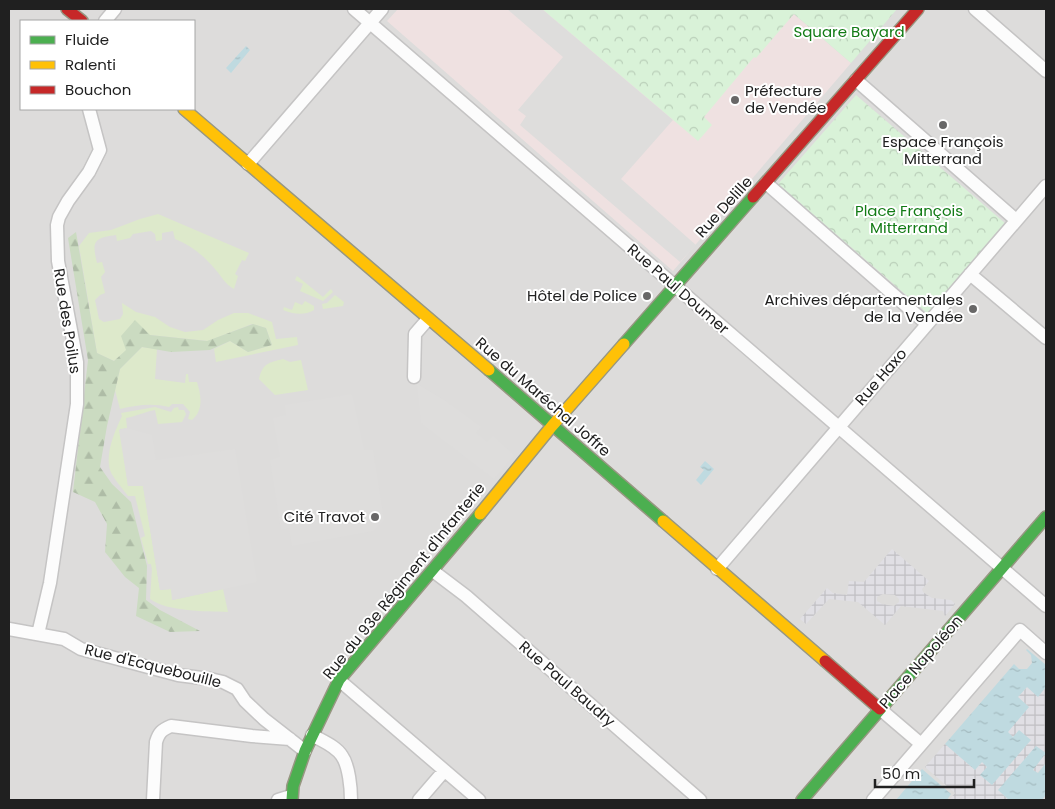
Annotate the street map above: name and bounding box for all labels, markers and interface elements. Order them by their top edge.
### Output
legend [20,20,195,110]
park label: Square Bayard [793,21,905,42]
text: Fluide [65,29,109,50]
text: Ralenti [65,54,116,75]
text: Bouchon [65,79,131,100]
place label: Préfecture de Vendée [745,80,826,118]
marker: Préfecture de Vendée [729,94,741,106]
marker: Espace François Mitterrand [937,119,949,131]
place label: Espace François Mitterrand [882,131,1004,169]
street label: Rue Delille [690,171,757,242]
park label: Place François Mitterrand [855,200,963,238]
street label: Rue Paul Doumer [623,239,734,339]
street label: Rue des Poilus [49,267,86,375]
place label: Hôtel de Police [527,285,637,306]
place label: Archives départementales de la Vendée [765,289,963,327]
marker: Hôtel de Police [641,290,653,302]
marker: Archives départementales de la Vendée [967,303,979,315]
street label: Rue du Maréchal Joffre [471,332,615,461]
street label: Rue Haxo [850,344,911,410]
street label: Rue du 93e Régiment d'Infanterie [318,478,490,683]
place label: Cité Travot [284,506,365,527]
marker: Cité Travot [369,511,381,523]
street label: Place Napoléon [874,610,967,713]
street label: Rue Paul Baudry [515,636,620,732]
street label: Rue d'Ecquebouille [83,638,224,693]
scale bar [875,756,974,788]
text: 50 m [882,763,920,784]

